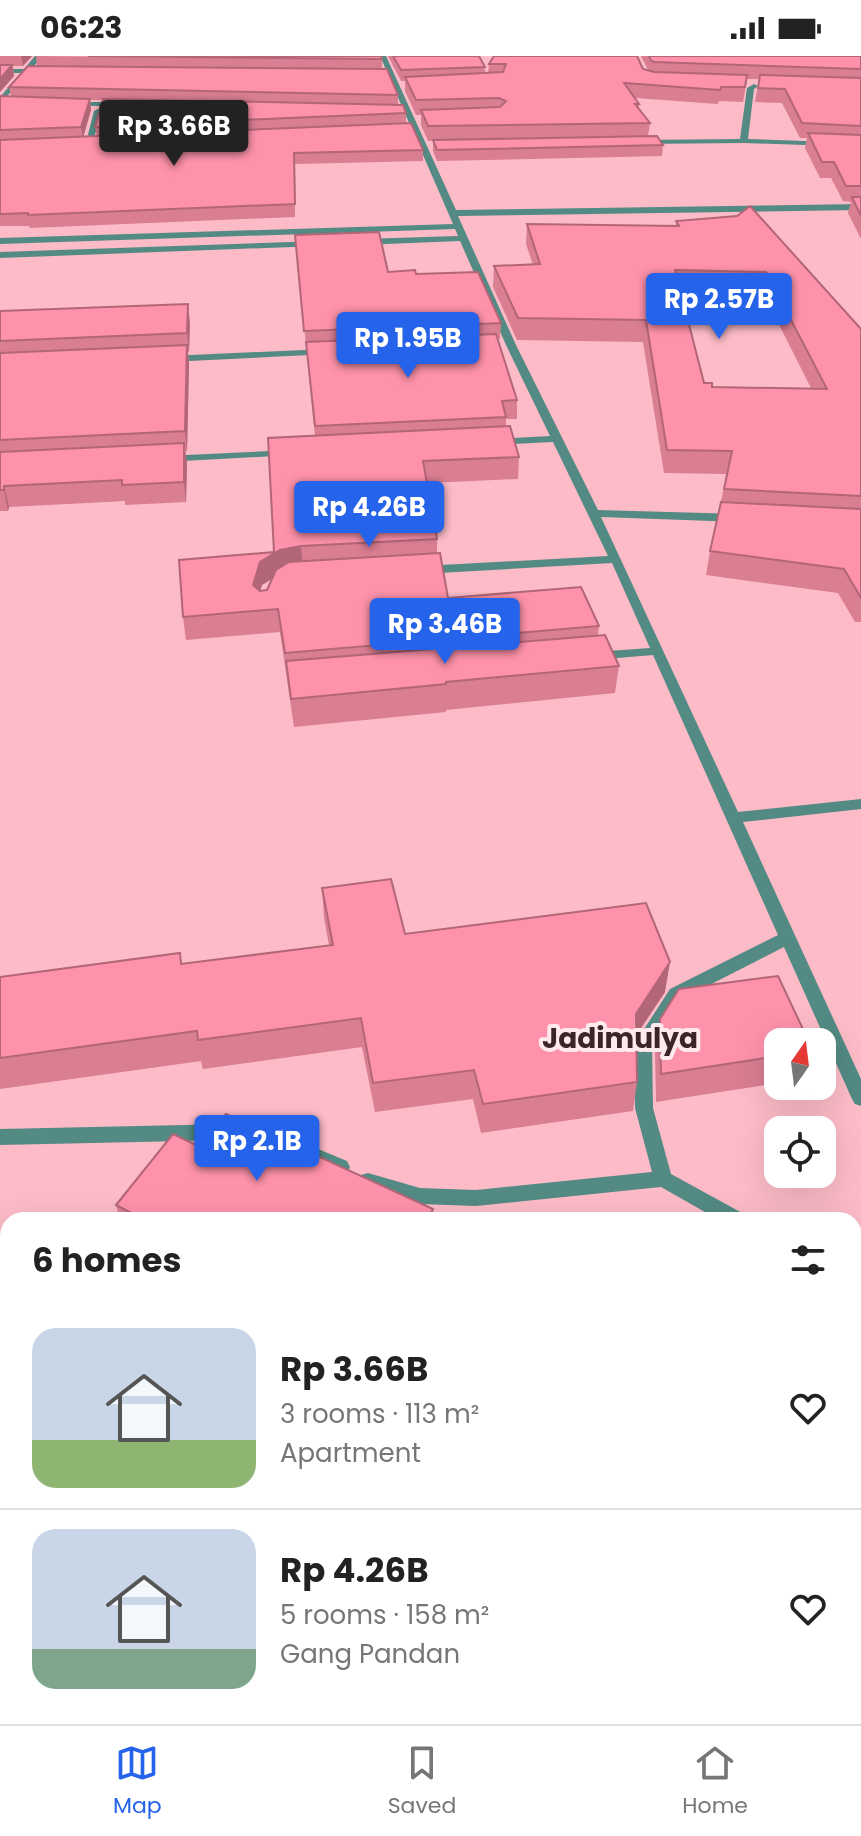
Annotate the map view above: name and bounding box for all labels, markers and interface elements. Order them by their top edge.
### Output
text: 06:23 [40,6,122,49]
pin: Rp 3.66B [91,100,257,168]
text: Rp 3.66B [117,108,231,144]
pin: Rp 2.57B [636,273,802,341]
text: Rp 2.57B [664,281,774,317]
pin: Rp 1.95B [325,312,491,380]
text: Rp 1.95B [354,320,462,356]
pin: Rp 4.26B [286,481,452,549]
text: Rp 4.26B [312,489,426,525]
pin: Rp 3.46B [362,598,528,666]
text: Rp 3.46B [388,606,502,642]
district label: Jadimulya [542,1019,698,1058]
north arrow [764,1028,836,1100]
map controls [764,1028,836,1188]
pin: Rp 2.1B [183,1115,331,1183]
button: locate [764,1116,836,1188]
text: Rp 2.1B [212,1123,302,1159]
text: 6 homes [32,1236,181,1284]
icon: filters [786,1238,830,1282]
text: Rp 3.66B [280,1345,428,1393]
icon: home [96,1360,192,1456]
icon: heart [786,1386,830,1430]
text: 3 rooms · 113 m² [280,1396,479,1432]
text: Apartment [280,1435,421,1471]
text: Rp 4.26B [280,1546,429,1594]
icon: home [96,1561,192,1657]
icon: heart [786,1587,830,1631]
text: 5 rooms · 158 m² [280,1597,489,1633]
text: Gang Pandan [280,1636,460,1672]
tab: Map [113,1741,162,1822]
tab: Saved [388,1741,456,1822]
tab: Home [682,1741,748,1822]

